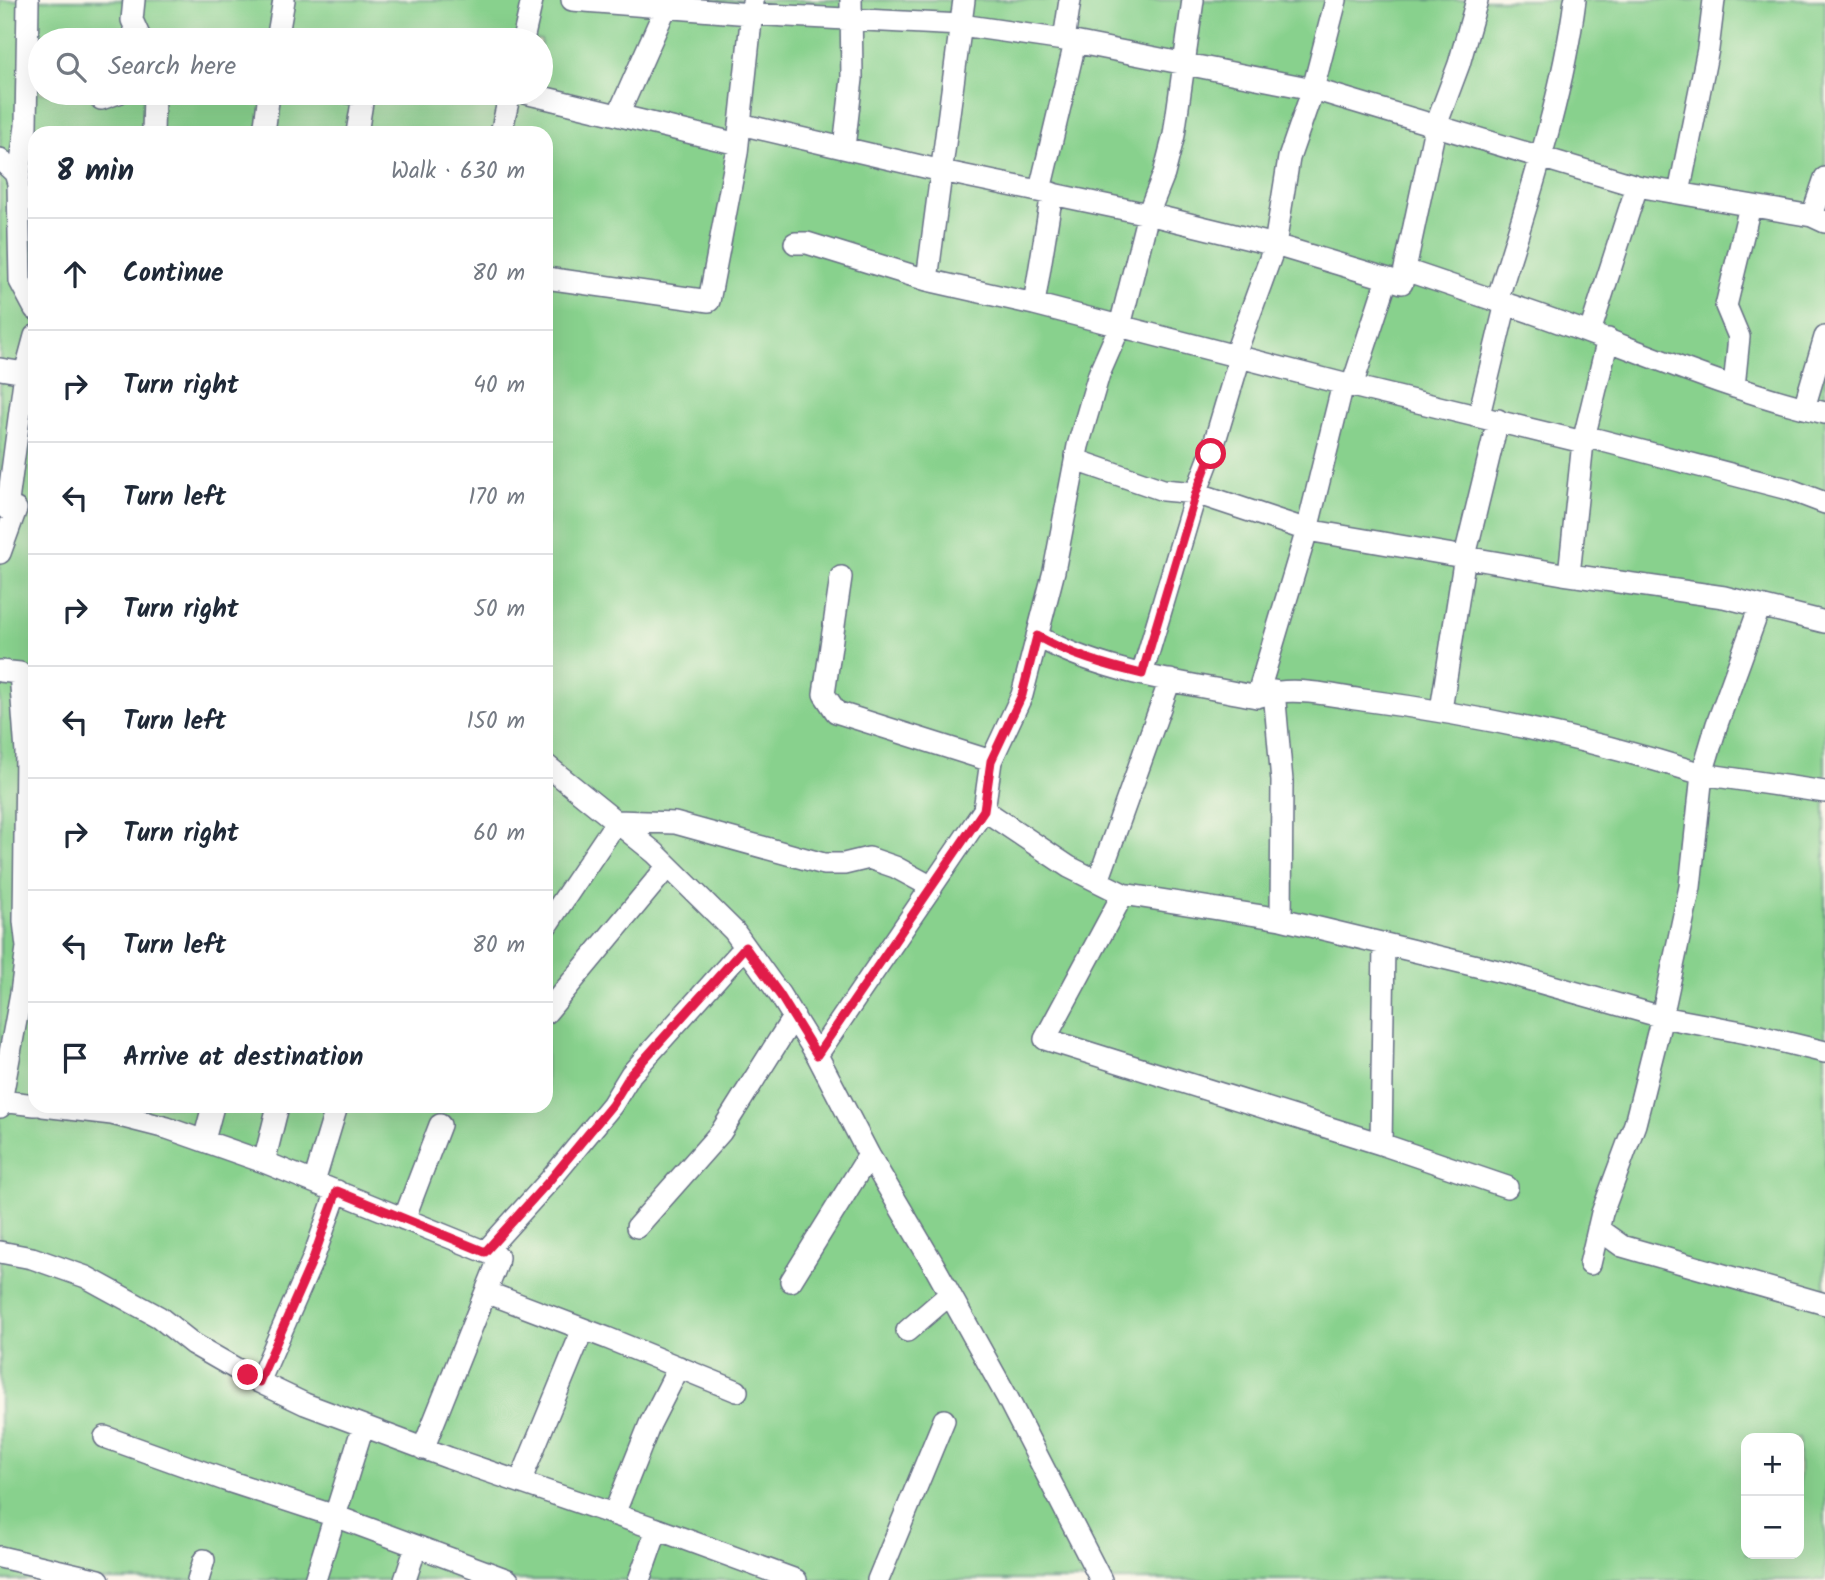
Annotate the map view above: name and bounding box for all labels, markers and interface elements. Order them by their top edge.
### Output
search box [28,28,553,105]
text: Search here [108,46,236,88]
icon: search [52,48,90,86]
text: 8 min [56,148,134,196]
text: Walk · 630 m [391,154,525,190]
text: Continue [123,253,224,295]
icon: ahead [56,255,94,293]
text: 80 m [472,256,525,292]
text: Turn right [123,365,239,407]
icon: right [56,367,94,405]
text: 40 m [473,368,525,404]
route start [1195,438,1226,469]
text: Turn left [123,477,226,519]
icon: left [56,479,94,517]
text: 170 m [468,480,525,516]
text: Turn right [123,589,239,631]
icon: right [56,591,94,629]
text: 50 m [474,592,525,628]
text: Turn left [123,701,226,743]
icon: left [56,703,94,741]
text: 150 m [466,704,525,740]
text: Turn right [123,813,239,855]
icon: right [56,815,94,853]
text: 60 m [473,816,525,852]
text: Turn left [123,925,226,967]
icon: left [56,927,94,965]
text: 80 m [472,928,525,964]
text: Arrive at destination [123,1037,363,1079]
icon: arrive [56,1039,94,1077]
route end [232,1359,263,1390]
map controls [1741,1433,1804,1559]
button: + [1741,1433,1804,1496]
button: − [1741,1496,1804,1559]

